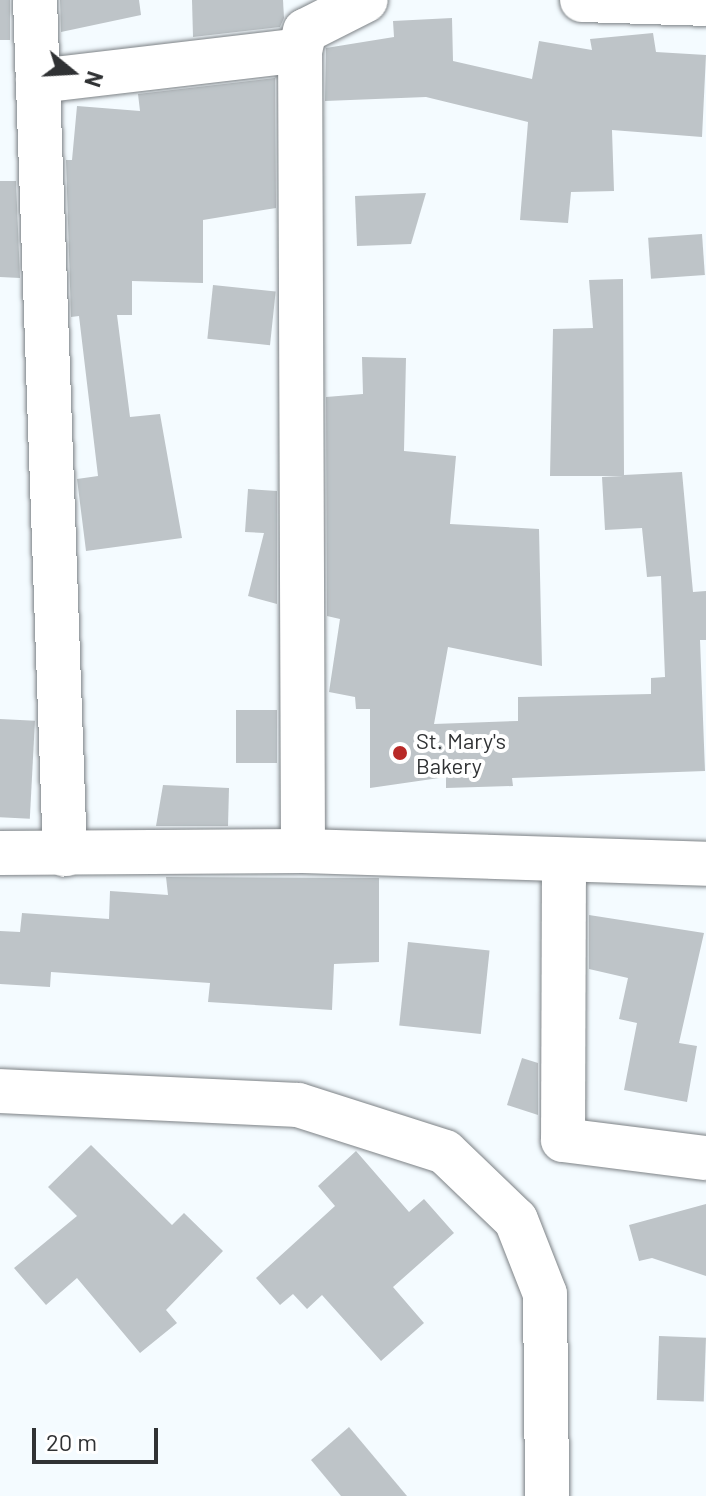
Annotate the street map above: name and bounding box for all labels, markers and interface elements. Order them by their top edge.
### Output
north arrow [32,32,112,112]
text: N [80,68,109,90]
place label: St. Mary's Bakery [416,727,506,778]
marker: St. Mary's Bakery [391,744,409,762]
scale bar [36,1412,162,1462]
text: 20 m [46,1427,97,1456]

